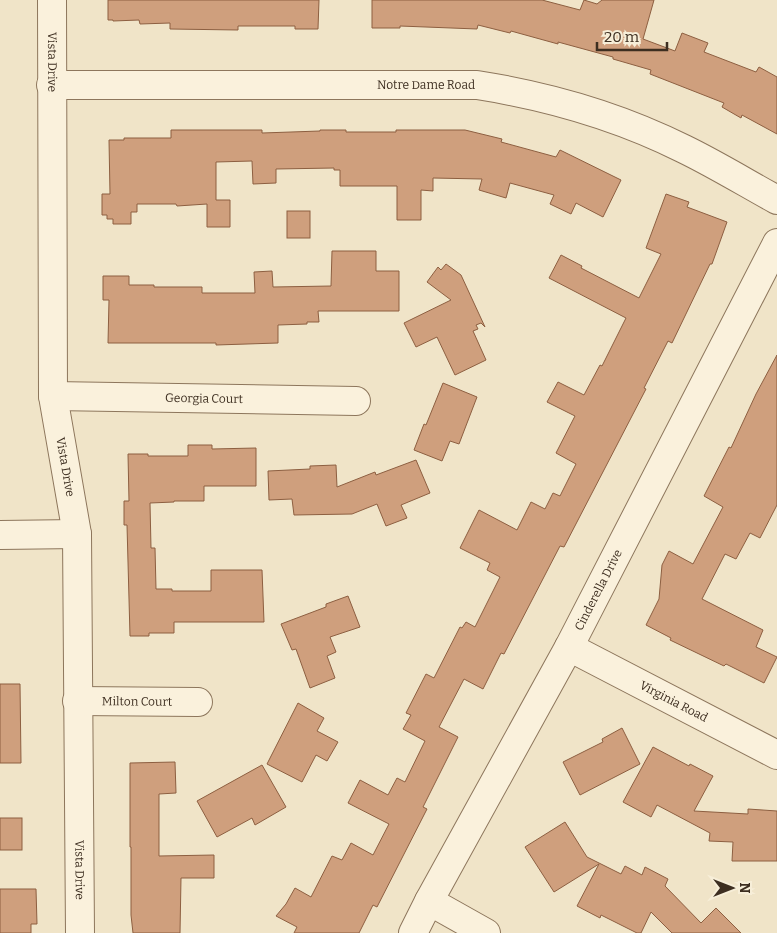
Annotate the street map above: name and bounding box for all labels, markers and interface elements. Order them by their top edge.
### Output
scale bar [597,20,667,52]
text: 20 m [604,28,640,46]
street label: Vista Drive [45,32,59,92]
street label: Notre Dame Road [377,78,475,92]
street label: Georgia Court [165,391,244,406]
street label: Vista Drive [53,436,77,498]
street label: Cinderella Drive [572,547,625,633]
street label: Virginia Road [637,678,710,725]
street label: Milton Court [102,694,173,709]
street label: Vista Drive [72,840,87,900]
north arrow [707,863,757,913]
text: N [736,883,753,894]

